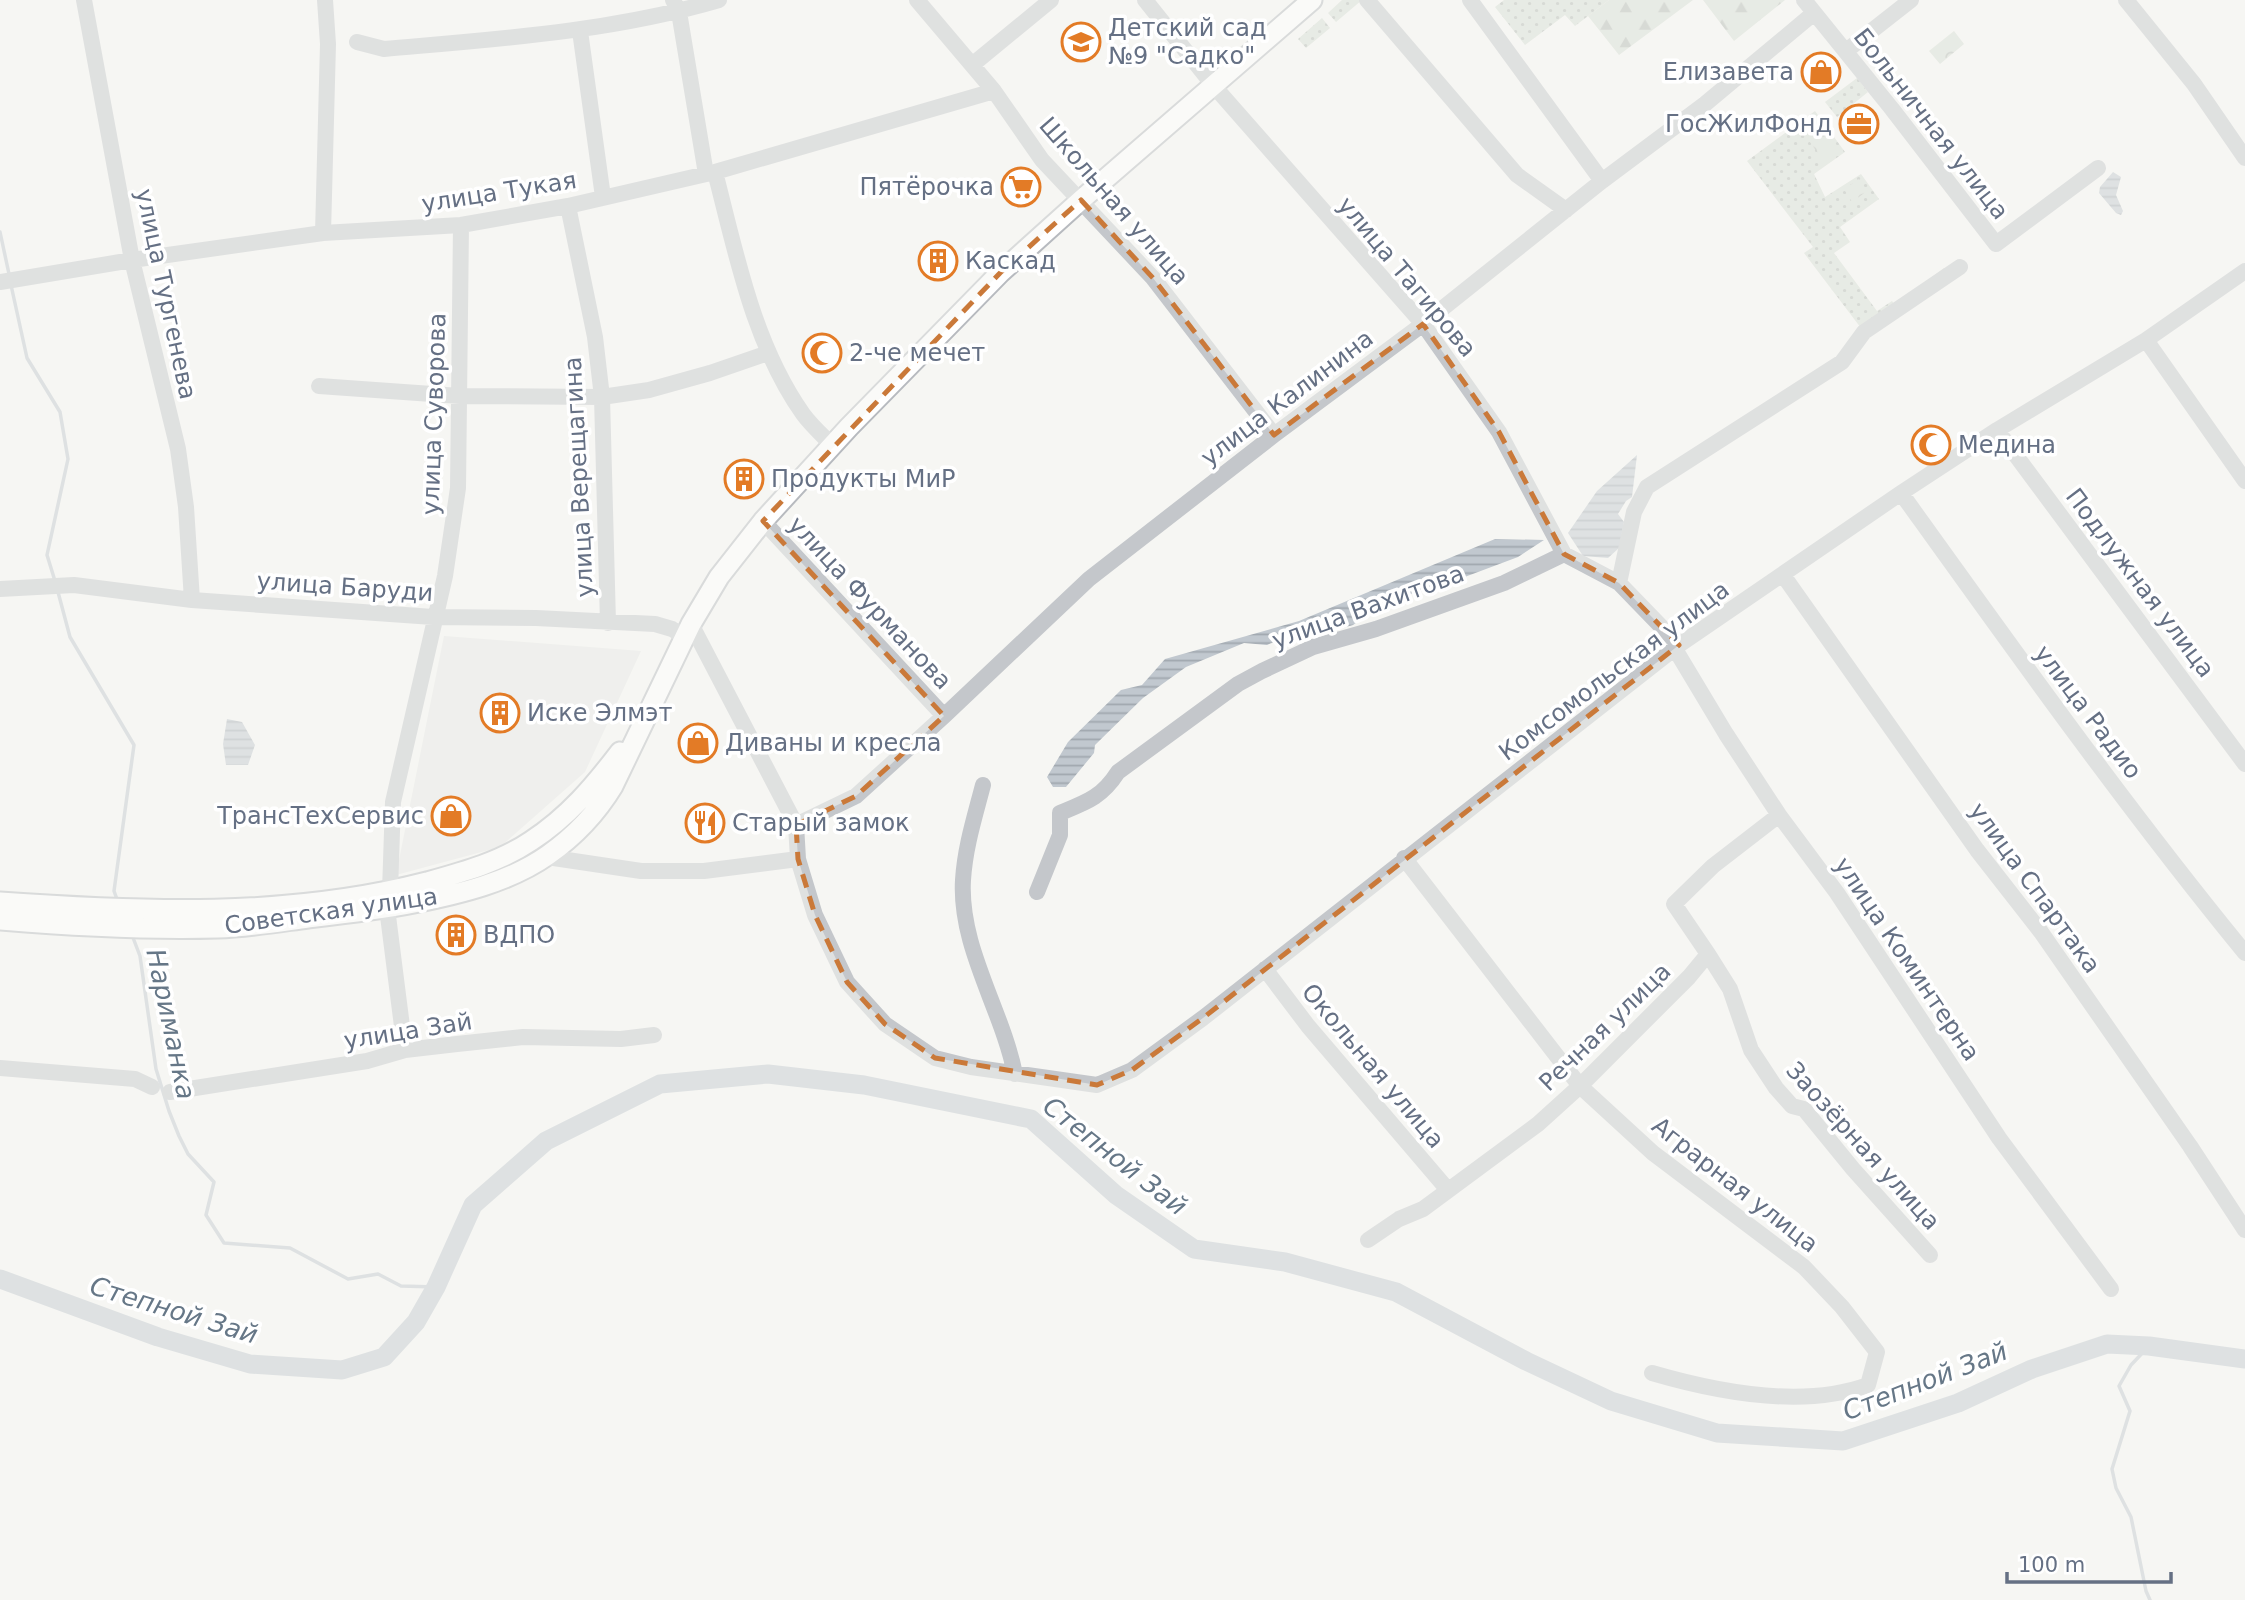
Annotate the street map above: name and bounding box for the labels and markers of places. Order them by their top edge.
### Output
place label: Детский сад №9 "Садко" [1108,14,1267,70]
school or university icon: Детский сад №9 "Садко" [1060,21,1102,63]
shop icon: Елизавета [1800,51,1842,93]
place label: Елизавета [1663,58,1794,86]
office icon: ГосЖилФонд [1838,103,1880,145]
place label: ГосЖилФонд [1665,110,1832,138]
supermarket icon: Пятёрочка [1000,166,1042,208]
place label: Пятёрочка [859,173,994,201]
building icon: Каскад [917,240,959,282]
place label: Каскад [965,247,1056,275]
mosque icon: 2-че мечет [801,332,843,374]
place label: 2-че мечет [849,339,985,367]
mosque icon: Медина [1910,424,1952,466]
place label: Медина [1958,431,2056,459]
building icon: Продукты МиР [723,458,765,500]
place label: Продукты МиР [771,465,956,493]
building icon: Иске Элмэт [479,692,521,734]
place label: Иске Элмэт [527,699,672,727]
shop icon: Диваны и кресла [677,722,719,764]
place label: Диваны и кресла [725,729,941,757]
shop icon: ТрансТехСервис [430,795,472,837]
place label: ТрансТехСервис [216,802,424,830]
restaurant icon: Старый замок [684,802,726,844]
place label: Старый замок [732,809,910,837]
building icon: ВДПО [435,914,477,956]
place label: ВДПО [483,921,555,949]

